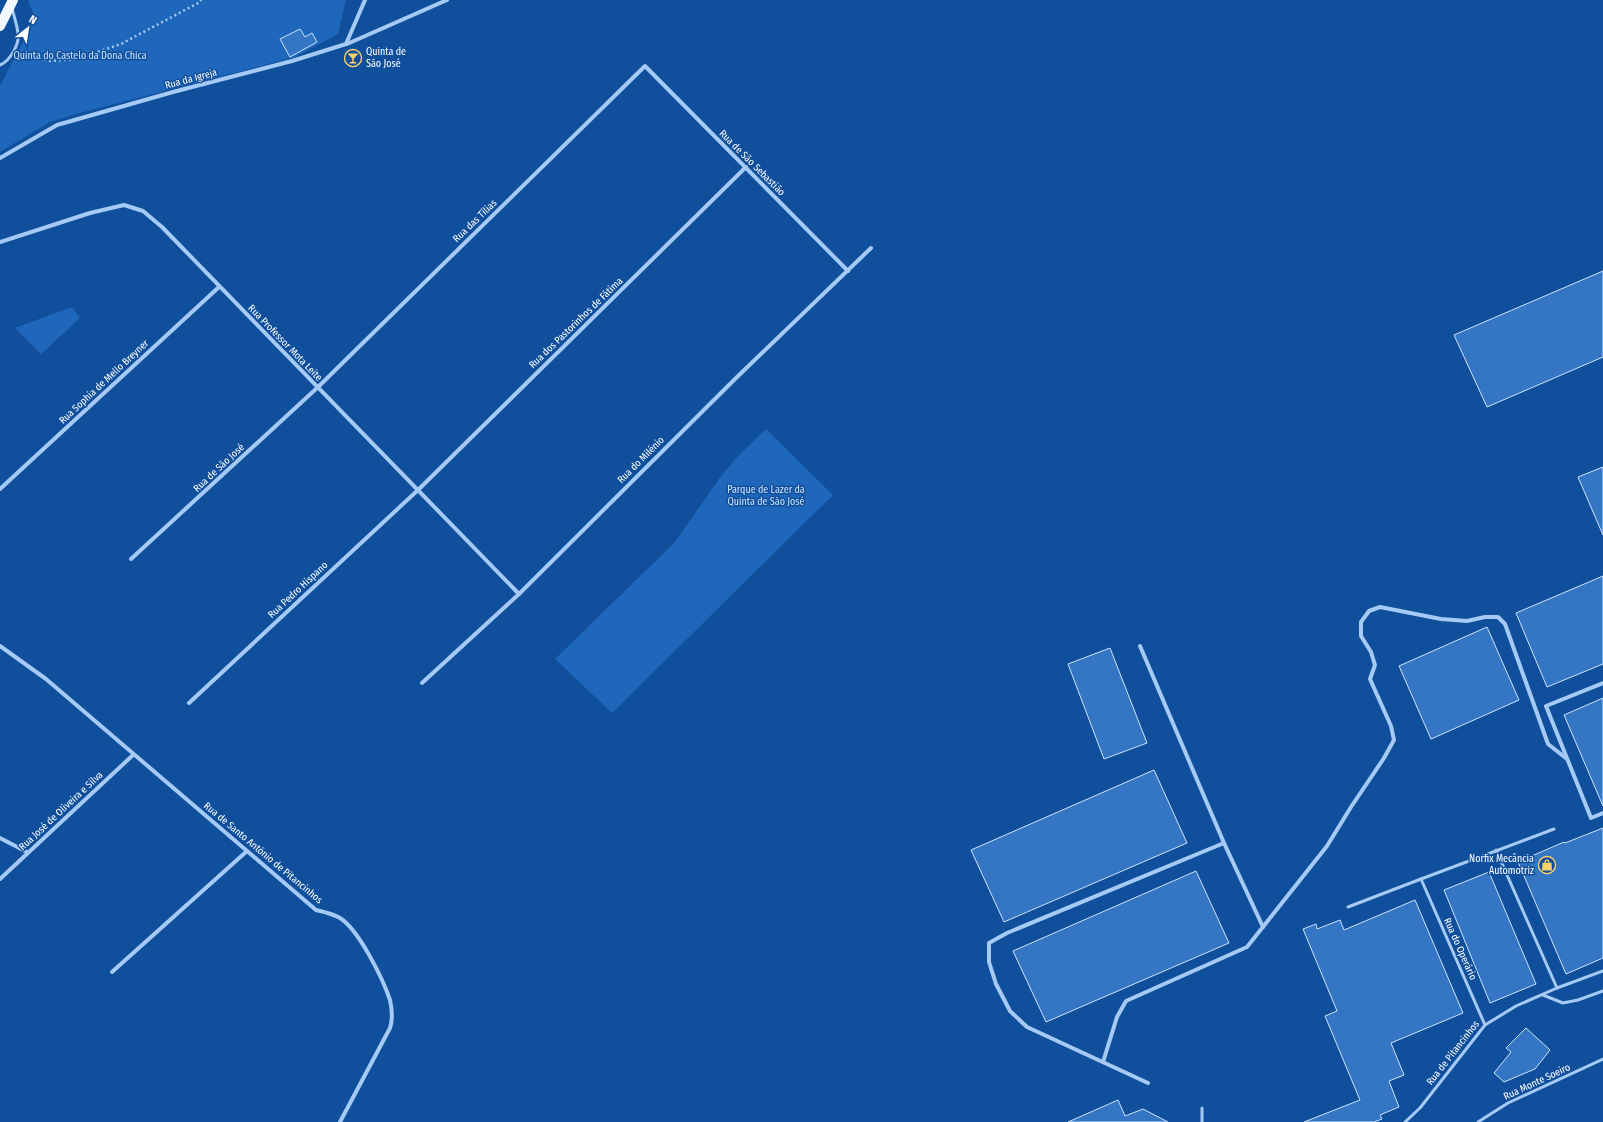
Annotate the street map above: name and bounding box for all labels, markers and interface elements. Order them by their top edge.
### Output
north arrow [8,8,48,48]
text: N [27,12,39,27]
place label: Quinta de São José [366,46,406,70]
bar icon: Quinta de São José [343,48,363,68]
park label: Quinta do Castelo da Dona Chica [13,50,147,62]
street label: Rua da Igreja [164,66,218,92]
street label: Rua de São Sebastião [717,128,787,198]
street label: Rua das Tílias [450,196,499,245]
street label: Rua dos Pastorinhos de Fátima [527,275,625,371]
street label: Rua Professor Mota Leite [245,302,325,384]
street label: Rua Sophia de Mello Breyner [57,337,152,427]
street label: Rua do Milénio [615,434,667,486]
street label: Rua de São José [191,441,247,495]
park label: Parque de Lazer da Quinta de São José [727,484,805,508]
street label: Rua Pedro Hispano [266,559,330,621]
street label: Rua José de Oliveira e Silva [17,769,106,853]
street label: Rua de Santo António de Pitancinhos [201,800,325,906]
place label: Norfix Mecância Automotriz [1469,853,1534,877]
shop icon: Norfix Mecância Automotriz [1537,855,1557,875]
street label: Rua do Operário [1441,916,1479,982]
street label: Rua de Pitancinhos [1424,1018,1482,1088]
street label: Rua Monte Soeiro [1502,1061,1572,1103]

